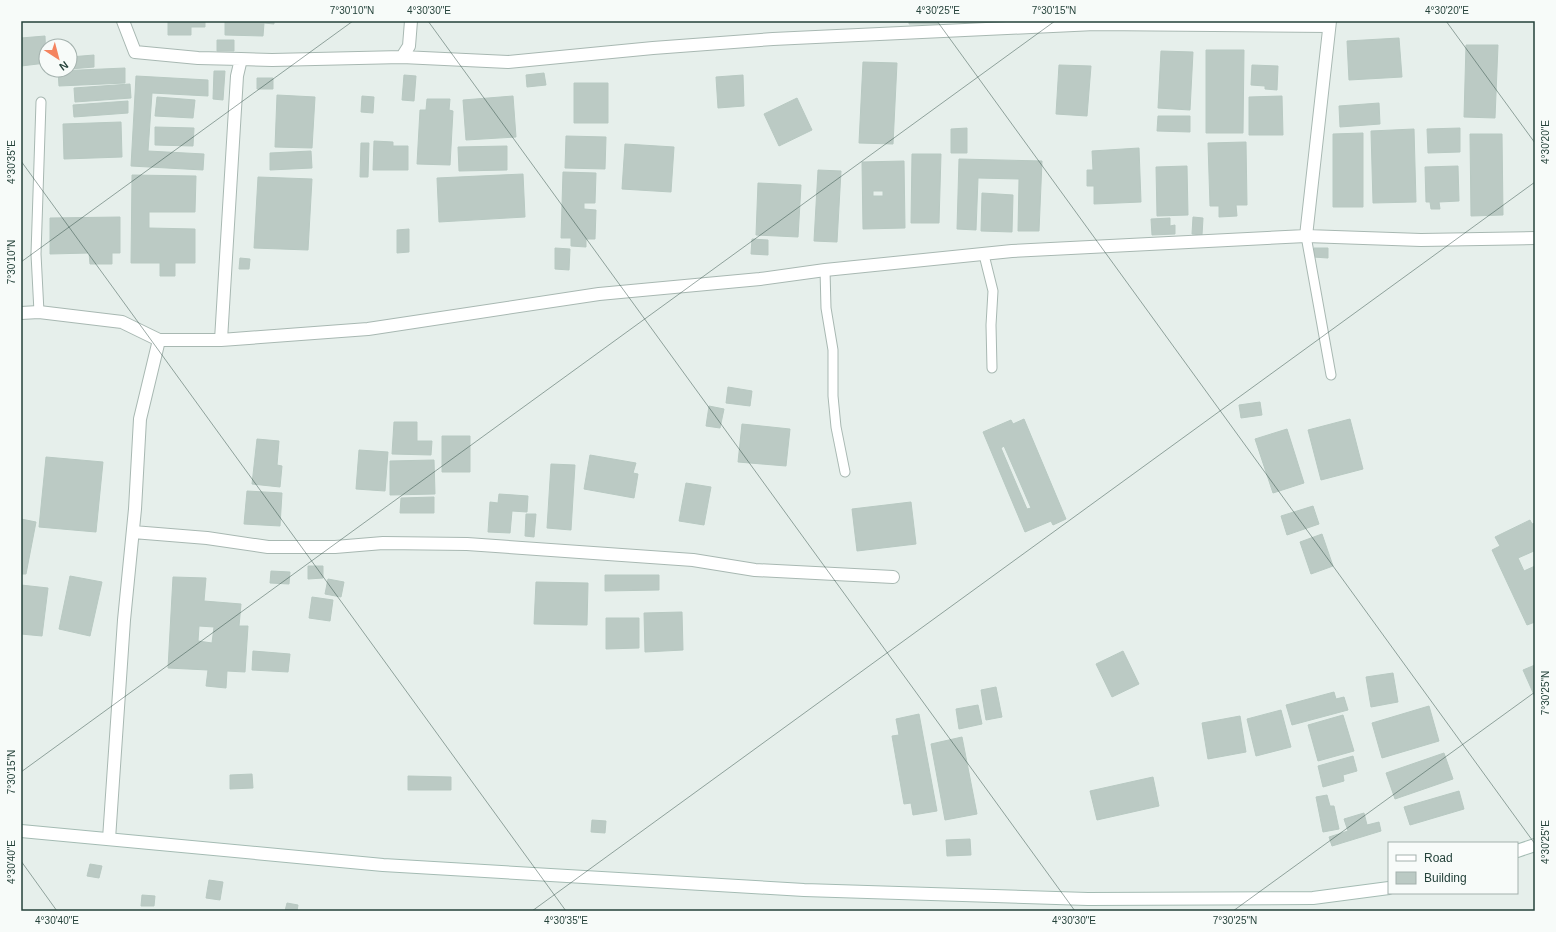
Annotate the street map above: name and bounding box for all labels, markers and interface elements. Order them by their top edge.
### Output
text: 7°30'10"N [330,5,374,16]
text: 4°30'30"E [407,5,451,16]
text: 4°30'25"E [916,5,960,16]
text: 7°30'15"N [1032,5,1076,16]
text: 4°30'20"E [1425,5,1469,16]
north arrow [38,38,78,78]
text: N [57,59,71,73]
text: 4°30'20"E [1540,120,1551,164]
text: 4°30'35"E [6,140,17,184]
text: 7°30'10"N [6,240,17,284]
text: 7°30'25"N [1540,671,1551,715]
text: 7°30'15"N [6,750,17,794]
text: 4°30'25"E [1540,820,1551,864]
text: 4°30'40"E [6,840,17,884]
legend [1388,842,1518,894]
text: Road [1424,851,1453,865]
text: Building [1424,871,1467,885]
text: 4°30'40"E [35,915,79,926]
text: 4°30'35"E [544,915,588,926]
text: 4°30'30"E [1052,915,1096,926]
text: 7°30'25"N [1213,915,1257,926]

